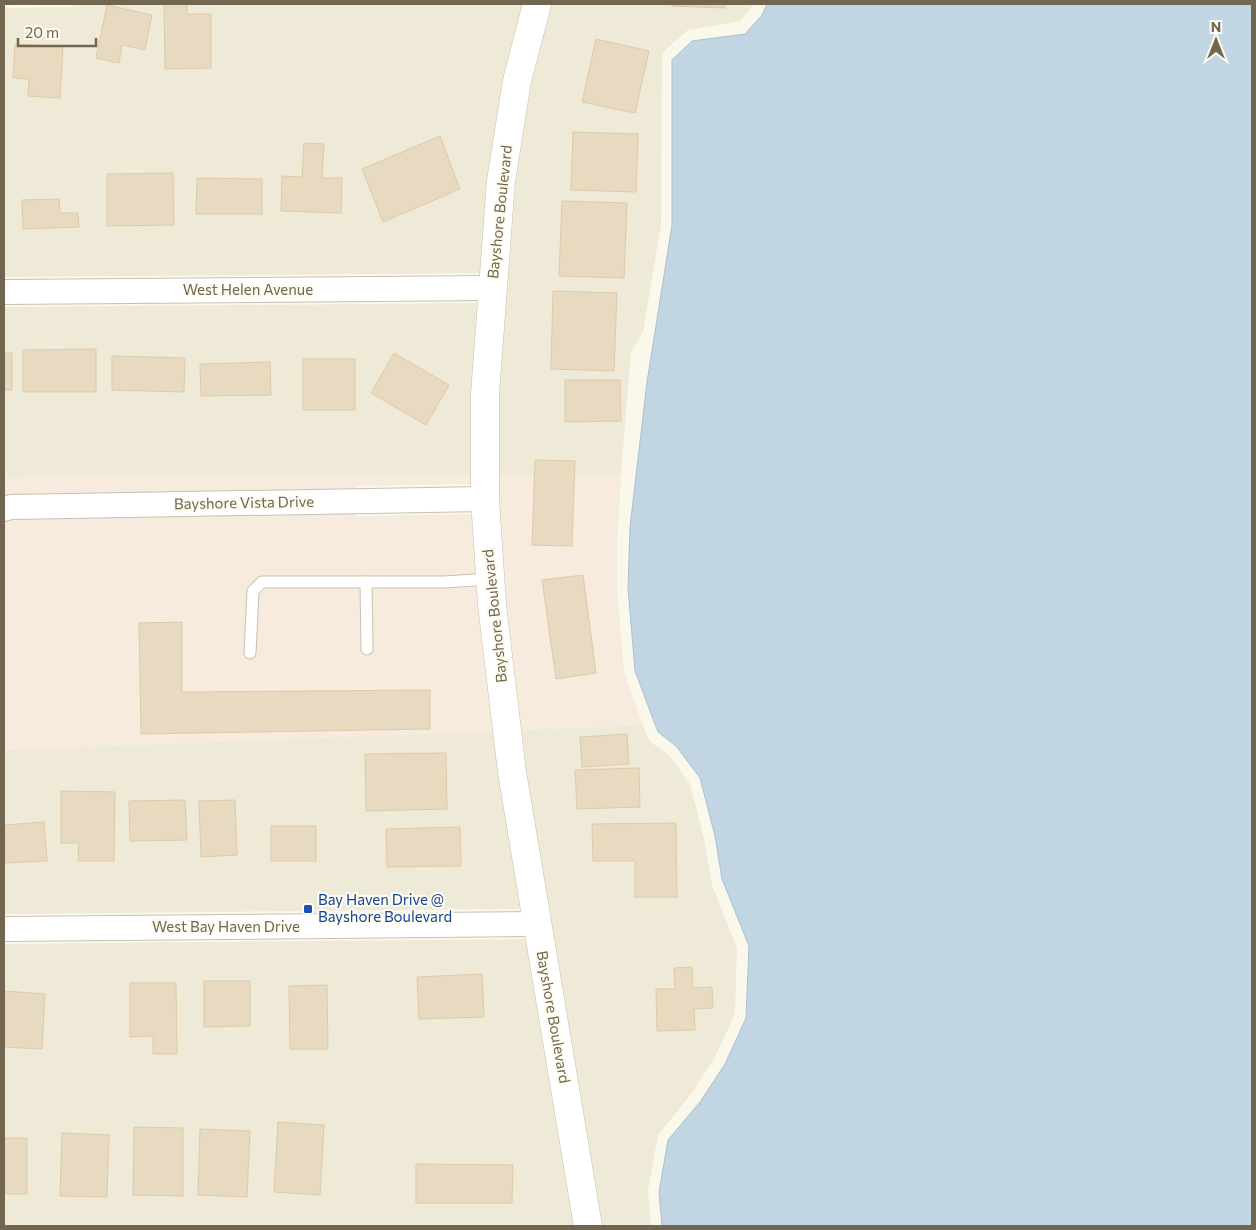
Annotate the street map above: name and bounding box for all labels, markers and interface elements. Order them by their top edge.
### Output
scale bar [18,15,95,47]
north arrow [1191,15,1241,65]
text: N [1211,18,1221,35]
text: 20 m [25,23,59,41]
street label: Bayshore Boulevard [483,144,515,280]
street label: West Helen Avenue [183,280,313,298]
street label: Bayshore Vista Drive [174,492,314,512]
street label: Bayshore Boulevard [478,548,510,684]
place label: Bay Haven Drive @ Bayshore Boulevard [318,890,452,925]
marker: Bay Haven Drive @ Bayshore Boulevard [302,903,314,915]
street label: West Bay Haven Drive [152,917,300,935]
street label: Bayshore Boulevard [533,949,575,1085]

